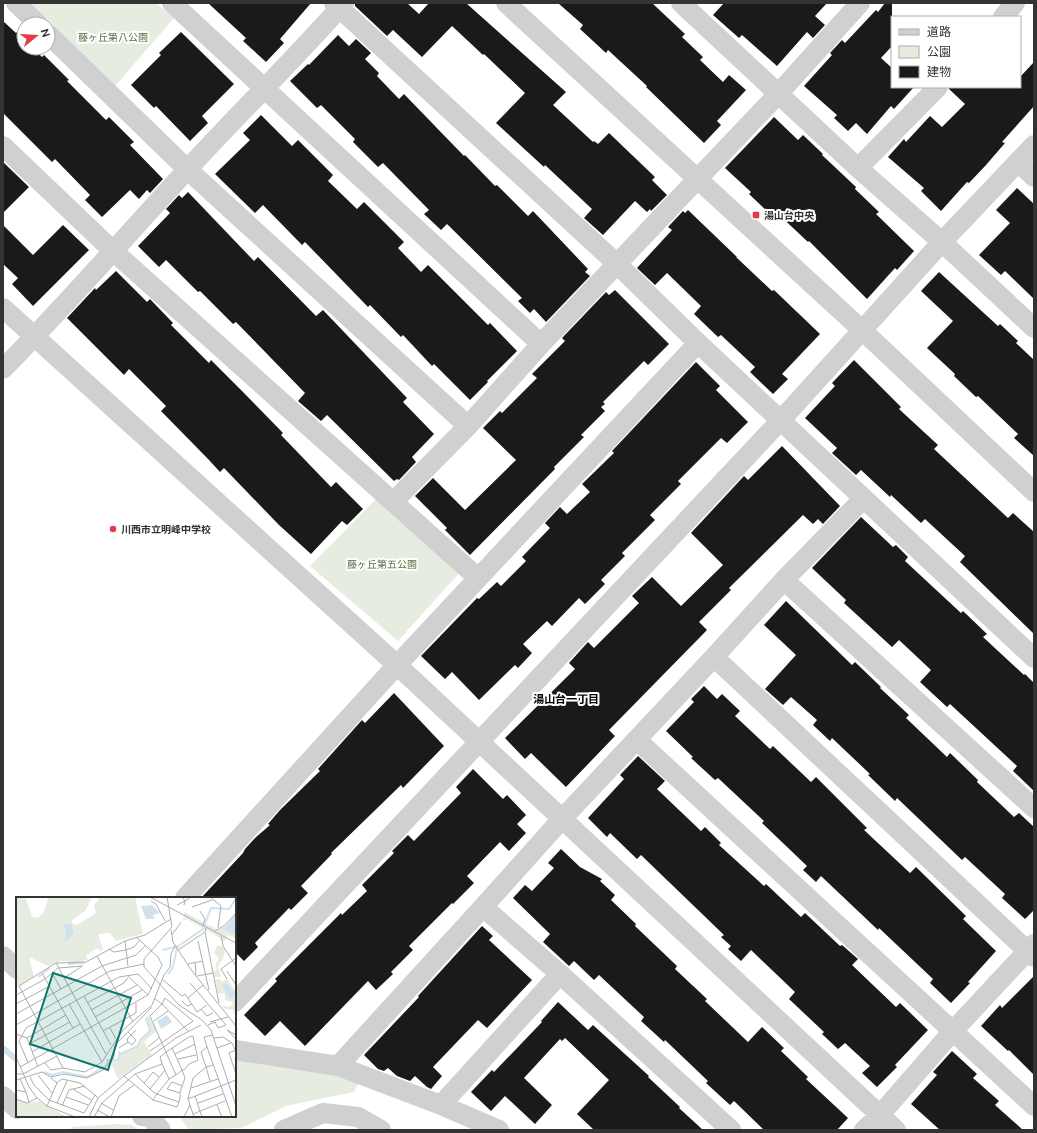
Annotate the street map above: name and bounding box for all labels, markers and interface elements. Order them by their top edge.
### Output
north arrow [16,16,56,56]
legend [891,16,1021,88]
text: 道路 [927,25,951,38]
text: N [39,27,52,39]
park label: 藤ヶ丘第八公園 [78,32,148,43]
text: 公園 [927,45,951,58]
text: 建物 [927,65,951,78]
marker: 湯山台中央 [751,210,761,220]
place label: 湯山台中央 [764,210,815,221]
marker: 川西市立明峰中学校 [108,524,118,534]
place label: 川西市立明峰中学校 [121,524,211,535]
park label: 藤ヶ丘第五公園 [347,559,417,570]
district label: 湯山台一丁目 [533,693,599,705]
inset map [16,897,236,1117]

